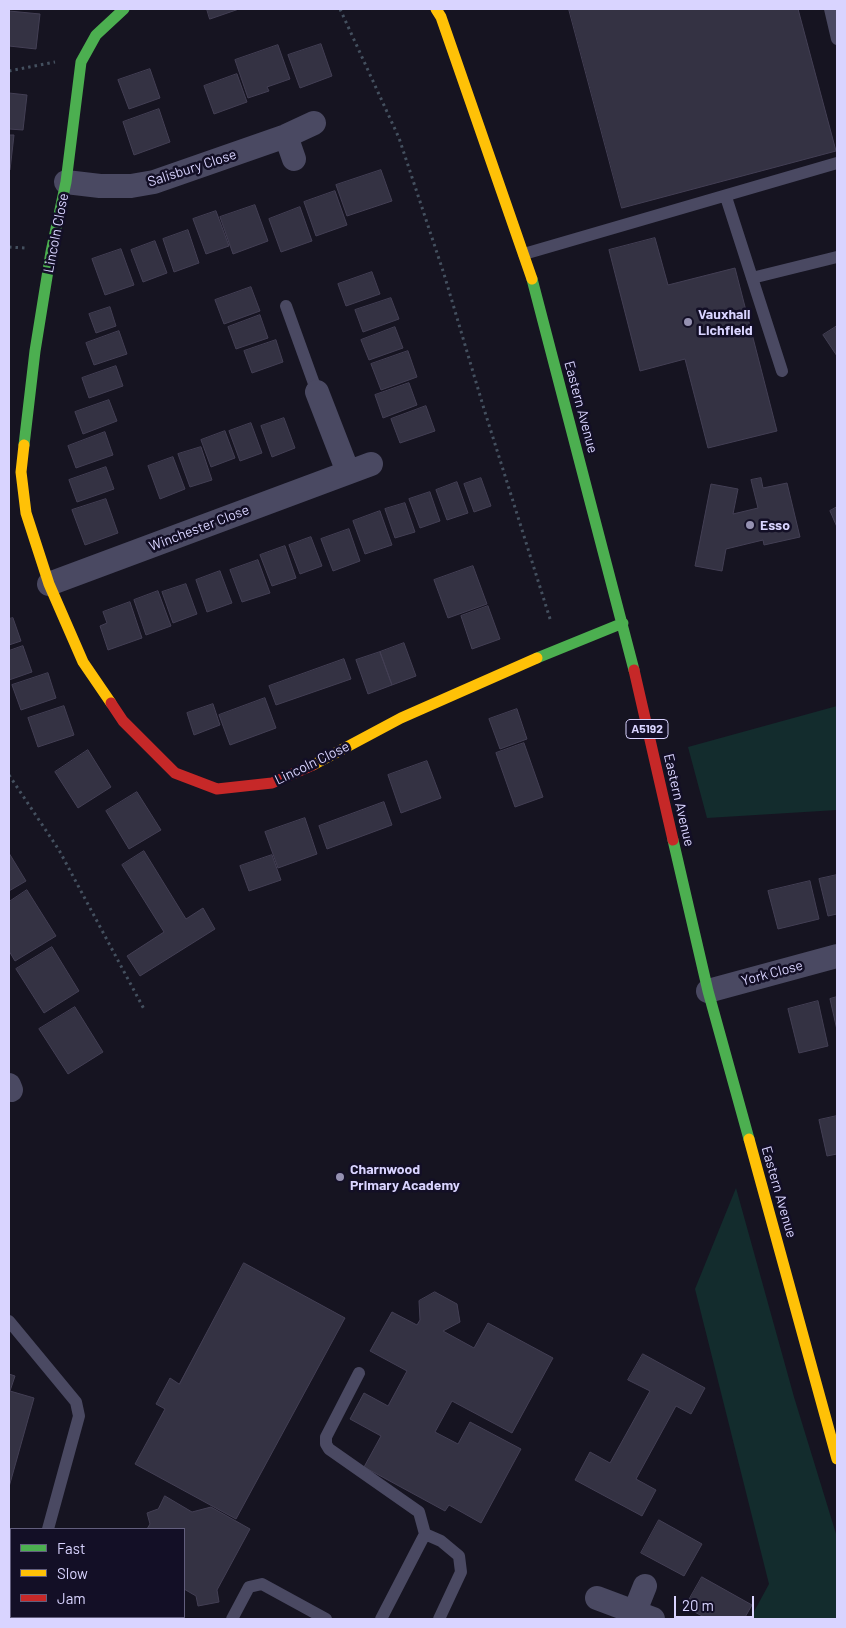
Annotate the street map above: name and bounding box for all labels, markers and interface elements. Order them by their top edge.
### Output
street label: Salisbury Close [146,146,238,190]
street label: Lincoln Close [40,192,72,274]
place label: Vauxhall Lichfield [698,306,753,338]
marker: Vauxhall Lichfield [682,316,694,328]
street label: Eastern Avenue [561,359,601,455]
street label: Winchester Close [147,501,251,555]
place label: Esso [760,517,790,533]
marker: Esso [744,519,756,531]
road number: A5192 [626,720,668,739]
street label: Lincoln Close [272,738,352,788]
street label: Eastern Avenue [660,752,698,848]
street label: York Close [739,957,805,989]
street label: Eastern Avenue [758,1144,800,1240]
place label: Charnwood Primary Academy [350,1161,460,1194]
marker: Charnwood Primary Academy [334,1171,346,1183]
legend [10,1528,185,1618]
text: Fast [57,1539,85,1557]
text: Slow [57,1564,88,1582]
scale bar [676,1586,756,1618]
text: Jam [57,1589,86,1607]
text: 20 m [682,1596,714,1614]

